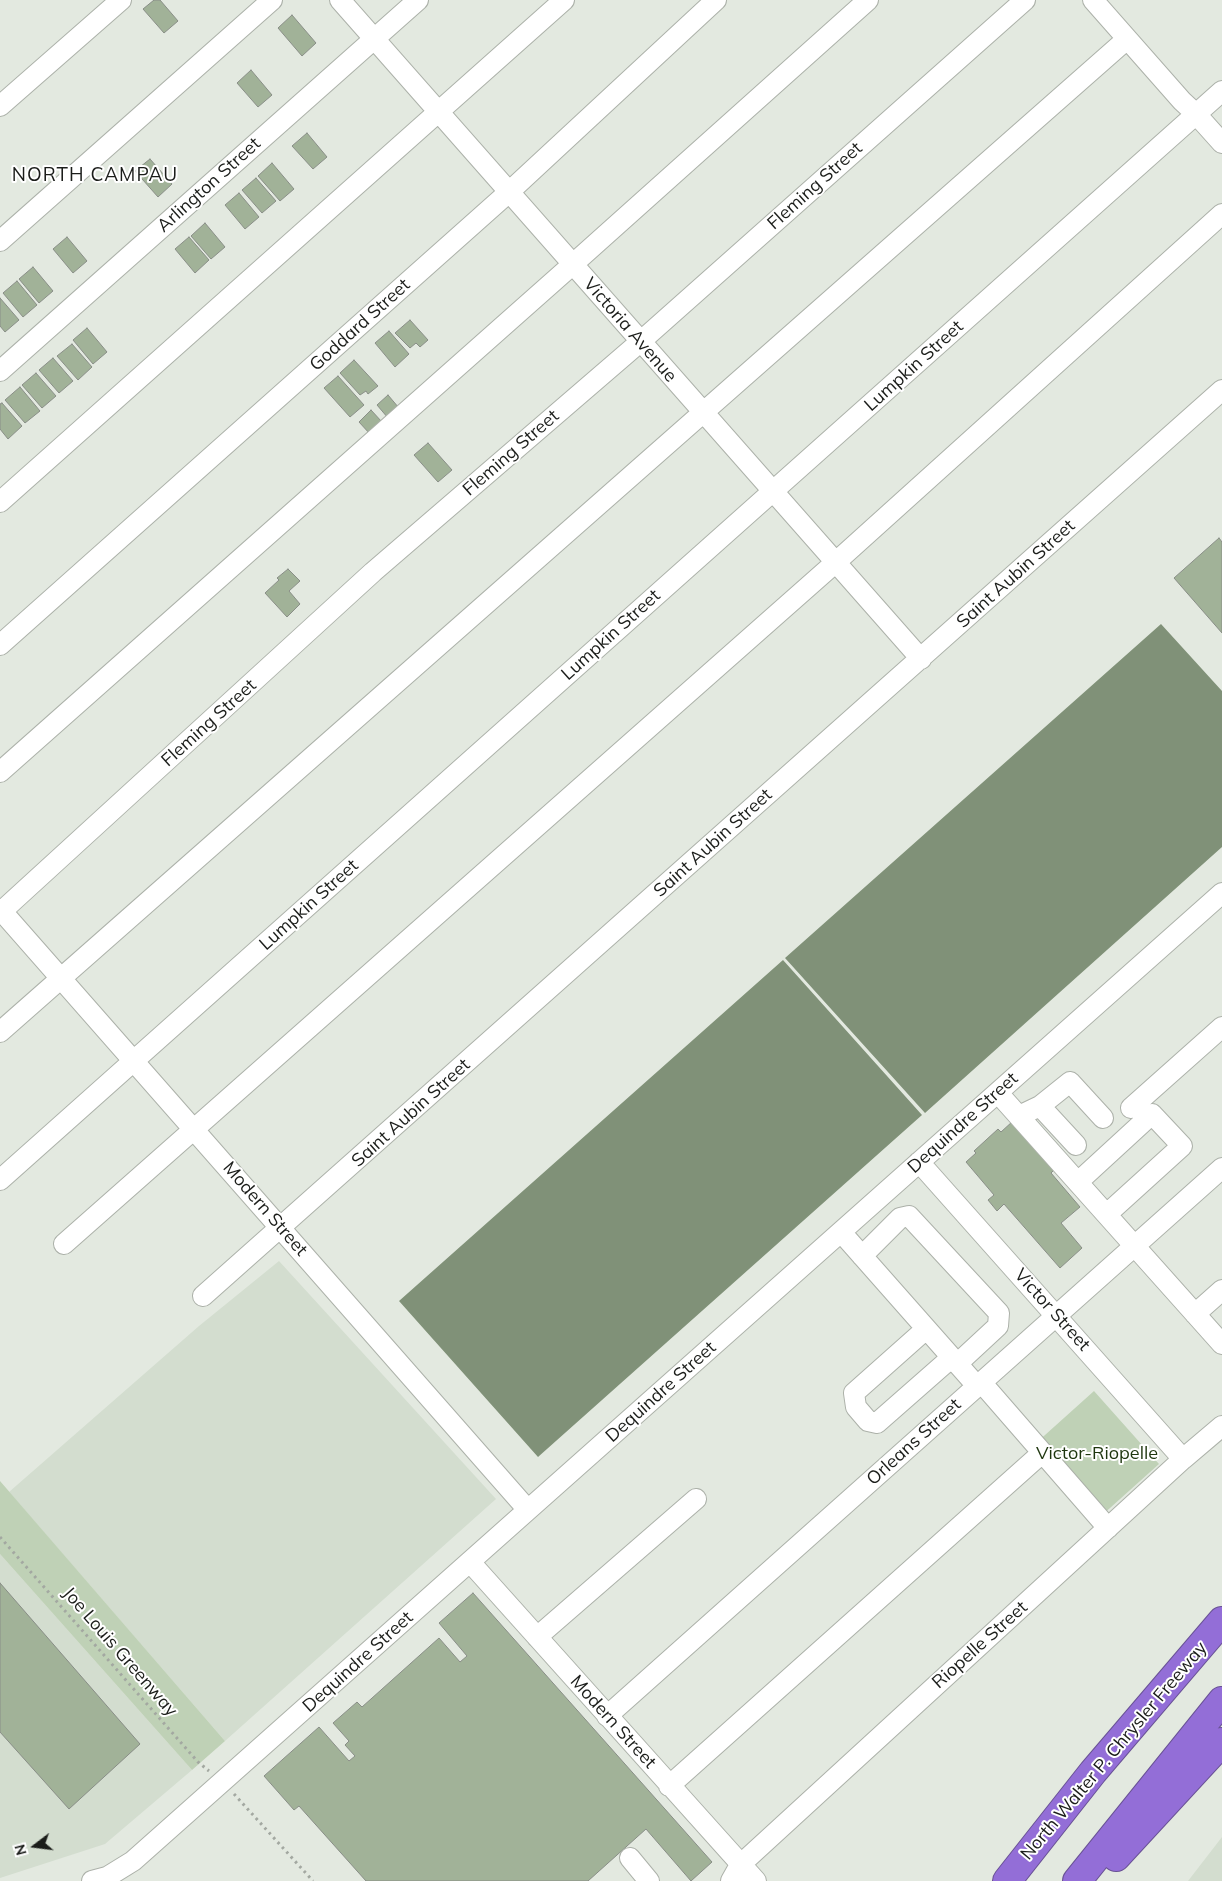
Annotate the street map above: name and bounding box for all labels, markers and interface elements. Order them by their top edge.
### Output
street label: Arlington Street [153,133,265,237]
street label: Fleming Street [763,138,867,234]
district label: NORTH CAMPAU [10,164,180,186]
street label: Victoria Avenue [579,273,681,387]
street label: Goddard Street [305,274,415,376]
street label: Lumpkin Street [860,316,968,416]
street label: Fleming Street [459,405,563,501]
street label: Saint Aubin Street [952,515,1080,633]
street label: Lumpkin Street [557,585,665,685]
street label: Fleming Street [157,675,261,771]
street label: Saint Aubin Street [649,784,777,902]
street label: Lumpkin Street [255,855,363,955]
street label: Saint Aubin Street [347,1054,475,1172]
street label: Dequindre Street [903,1068,1023,1178]
street label: Modern Street [218,1157,312,1261]
street label: Victor Street [1009,1264,1095,1356]
street label: Dequindre Street [601,1337,721,1447]
street label: Orleans Street [862,1394,966,1490]
park label: Victor-Riopelle [1036,1443,1158,1465]
street label: Joe Louis Greenway [58,1583,182,1721]
street label: Riopelle Street [928,1597,1032,1693]
street label: Dequindre Street [298,1607,418,1717]
street label: North Walter P. Chrysler Freeway [1016,1637,1212,1865]
street label: Modern Street [566,1671,660,1773]
north arrow [10,1821,60,1871]
text: N [10,1842,31,1857]

